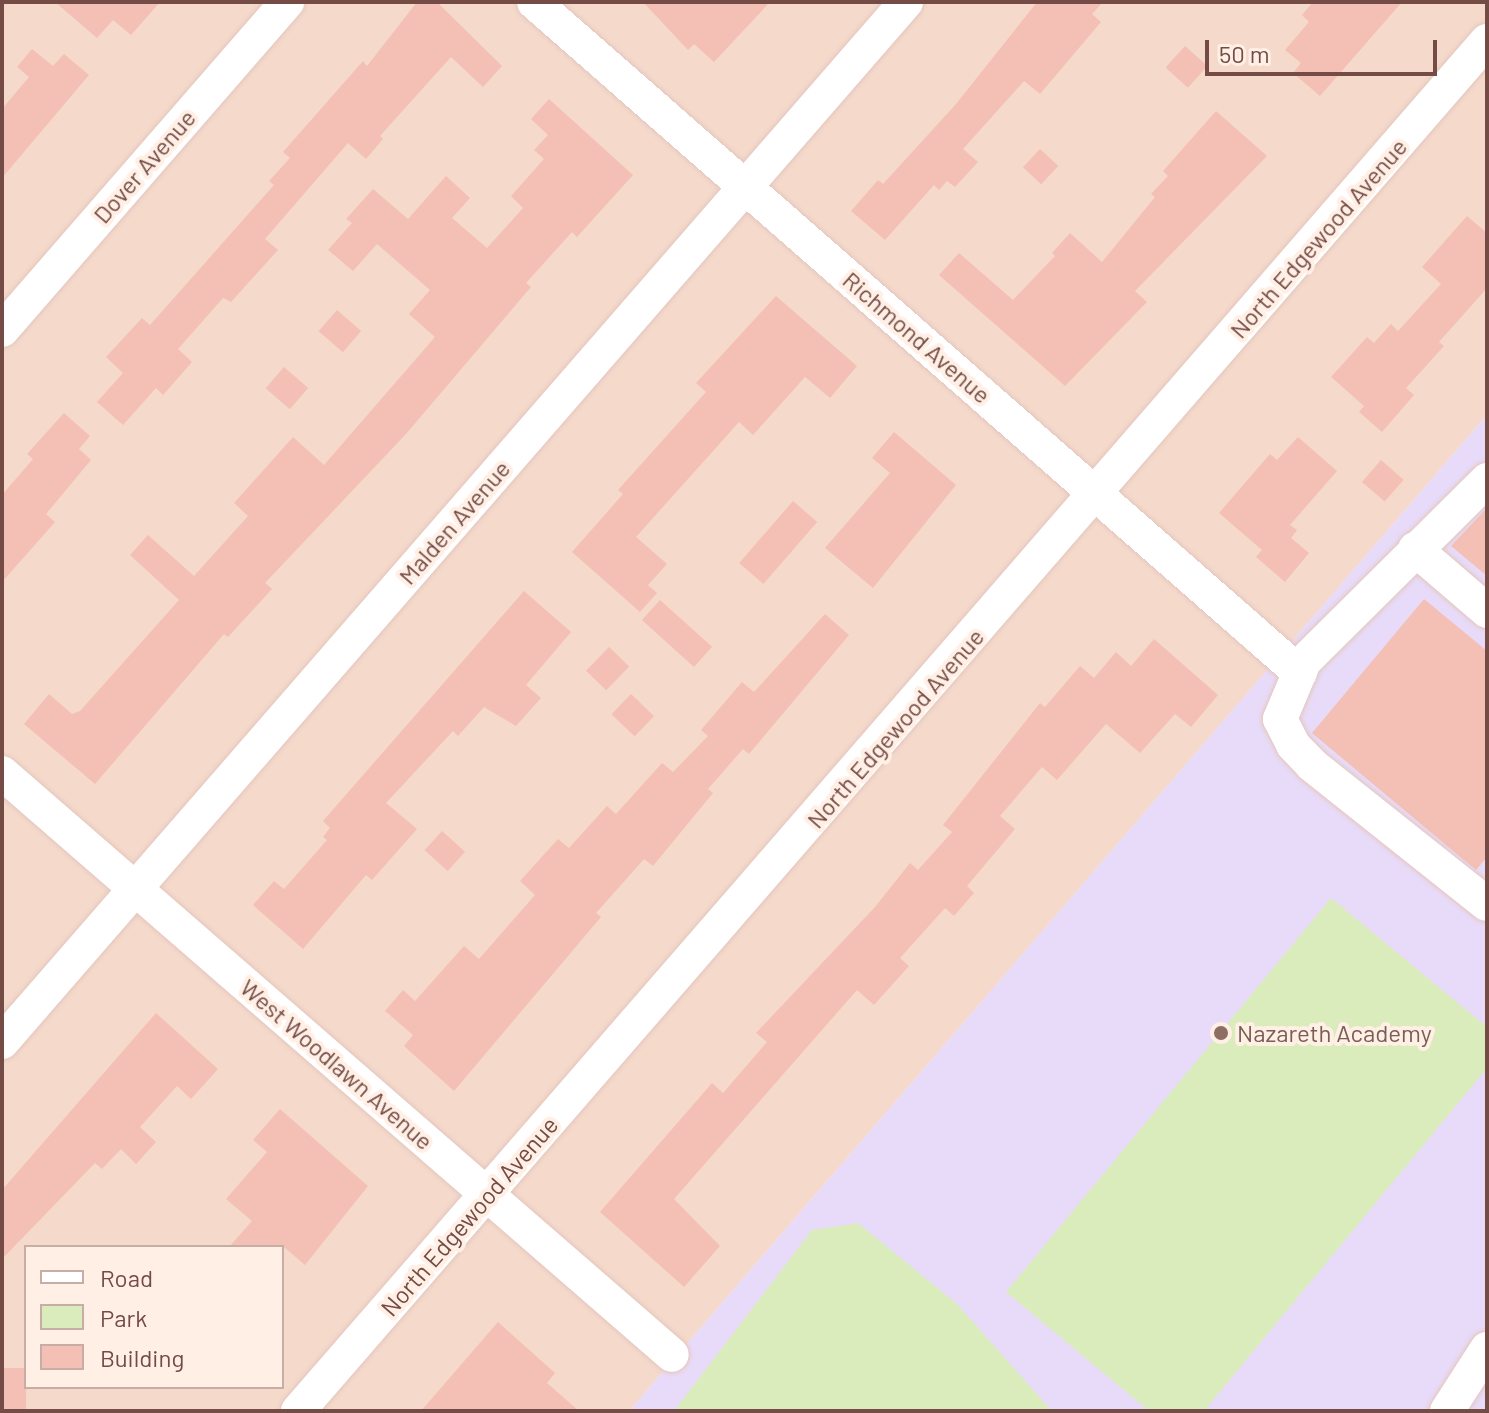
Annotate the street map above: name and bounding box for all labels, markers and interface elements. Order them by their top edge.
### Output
scale bar [1209,24,1441,74]
text: 50 m [1219,39,1270,68]
street label: Dover Avenue [87,103,201,229]
street label: North Edgewood Avenue [1223,132,1413,344]
street label: Richmond Avenue [837,265,997,409]
street label: Malden Avenue [392,454,516,590]
street label: North Edgewood Avenue [800,622,990,834]
street label: West Woodlawn Avenue [235,973,439,1155]
place label: Nazareth Academy [1237,1019,1432,1047]
marker: Nazareth Academy [1212,1024,1230,1042]
street label: North Edgewood Avenue [374,1110,564,1322]
legend [24,1245,284,1389]
text: Road [100,1263,153,1292]
text: Park [100,1303,147,1332]
text: Building [100,1343,184,1372]

